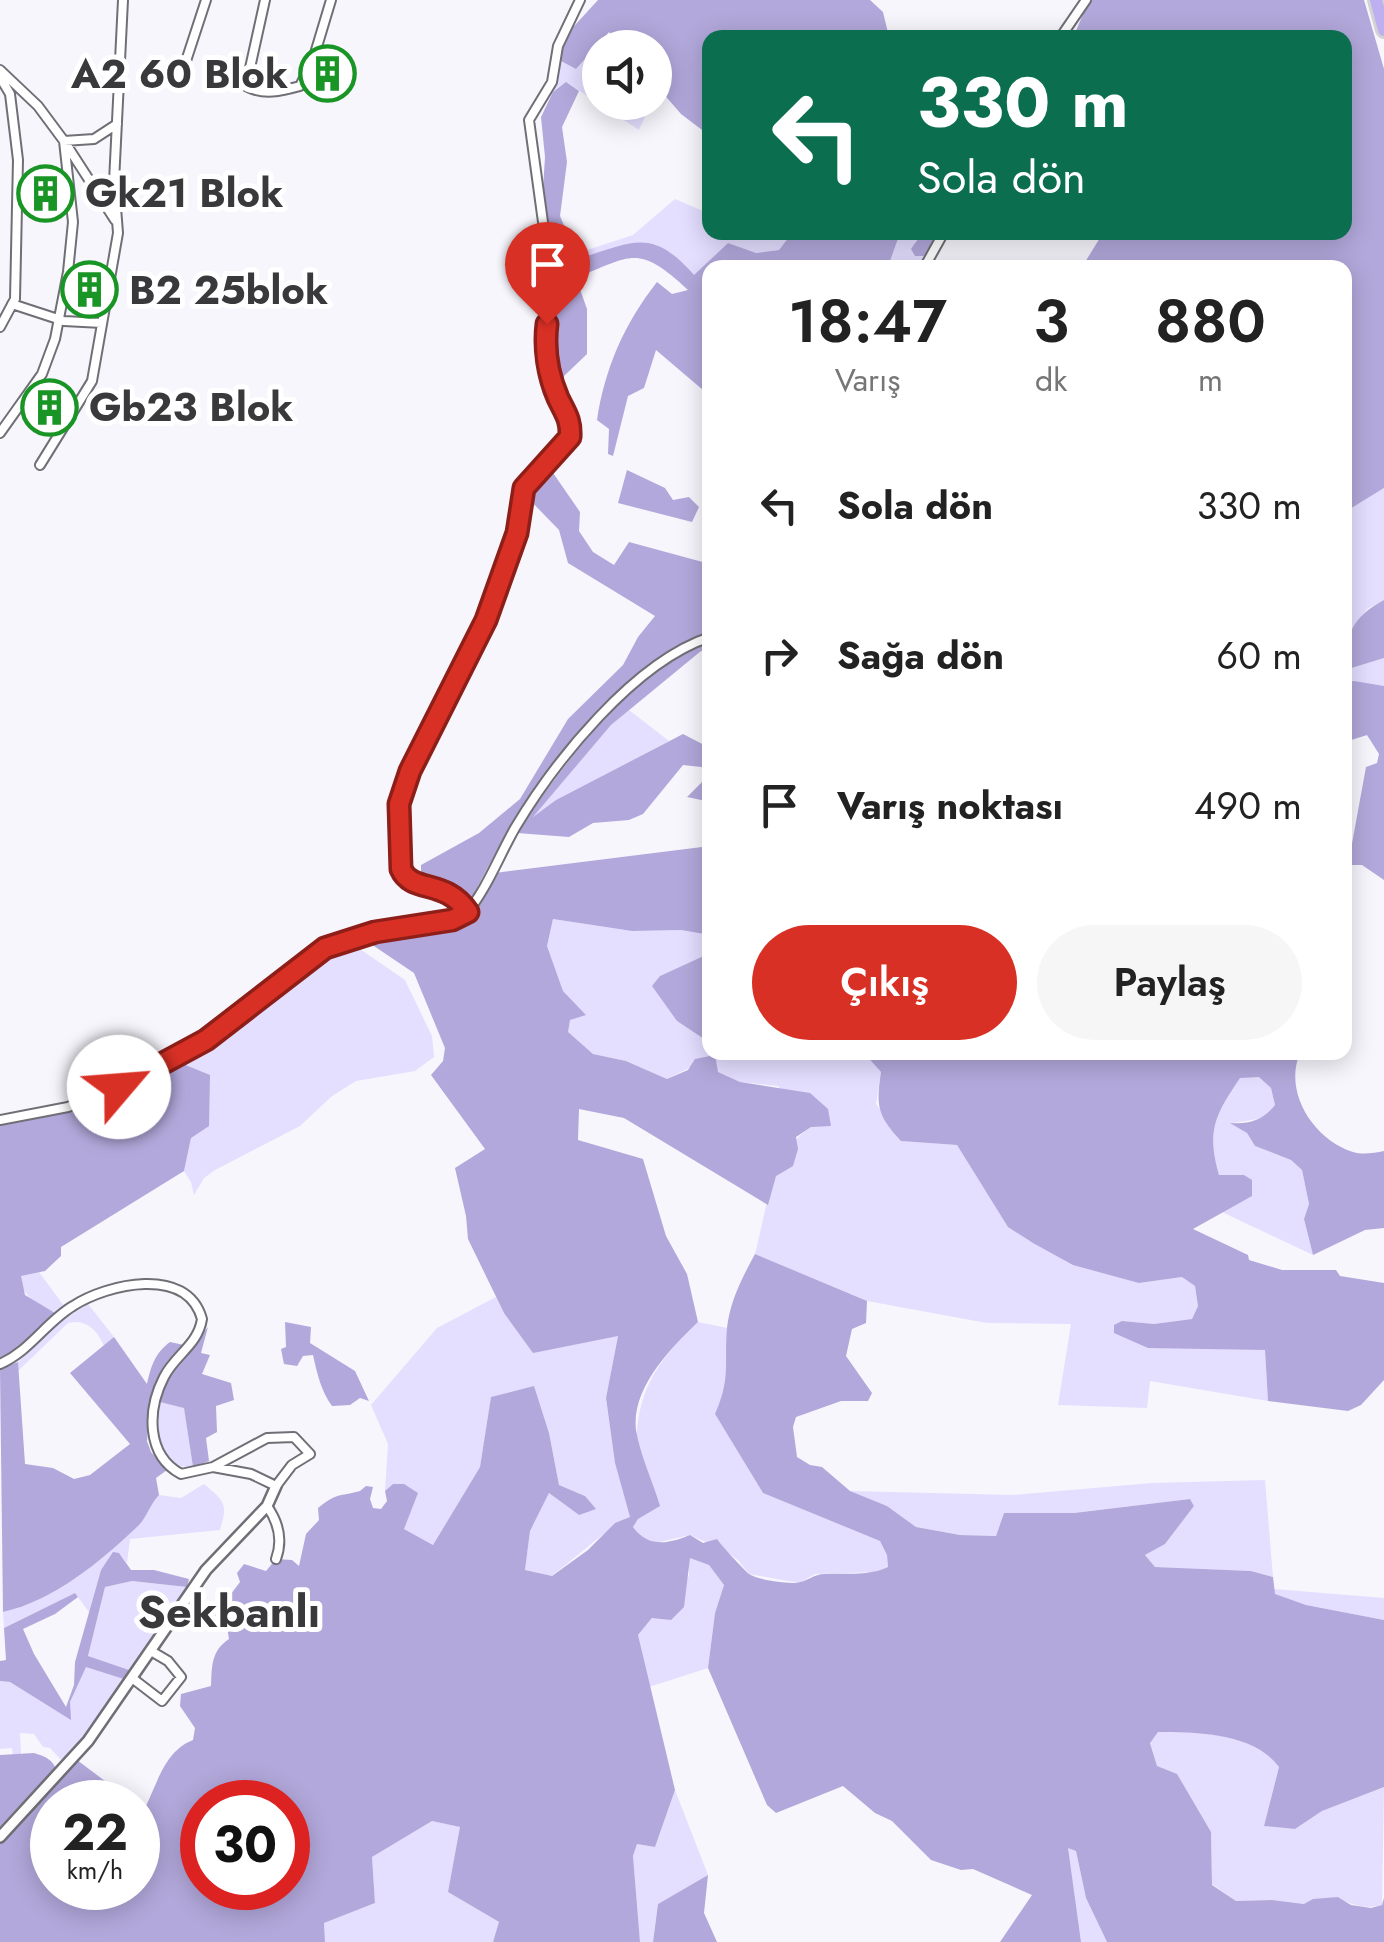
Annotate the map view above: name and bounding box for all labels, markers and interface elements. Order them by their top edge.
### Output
map controls [582,30,672,120]
button: sound [582,30,672,120]
building icon: A2 60 Blok [297,44,357,104]
place label: A2 60 Blok [70,45,288,103]
text: 330 m [917,52,1129,153]
icon: left [752,70,882,200]
text: Sola dön [917,145,1086,210]
building icon: Gk21 Blok [16,163,76,223]
place label: Gk21 Blok [85,164,283,222]
pin [505,222,590,325]
icon: arrive [520,237,575,292]
building icon: B2 25blok [60,260,120,320]
place label: B2 25blok [129,261,328,319]
text: 18:47 [788,278,947,365]
text: 3 [1033,278,1069,365]
text: 880 [1155,278,1266,365]
text: Varış [835,357,900,403]
text: dk [1035,357,1067,403]
text: m [1198,357,1223,403]
building icon: Gb23 Blok [20,377,80,437]
place label: Gb23 Blok [89,378,293,436]
icon: left [752,478,807,533]
text: Sola dön [837,478,993,533]
text: 330 m [1197,478,1302,533]
icon: right [752,628,807,683]
text: Sağa dön [837,628,1004,683]
text: 60 m [1216,628,1302,683]
icon: arrive [752,778,807,833]
text: Varış noktası [837,778,1063,833]
text: 490 m [1194,778,1302,833]
button: Çıkış [752,925,1017,1040]
button: Paylaş [1037,925,1302,1040]
position arrow [67,1035,171,1139]
district label: Sekbanlı [138,1579,320,1644]
speed limit sign: 30 [180,1780,310,1910]
text: 22 [62,1796,128,1869]
text: km/h [67,1852,123,1888]

